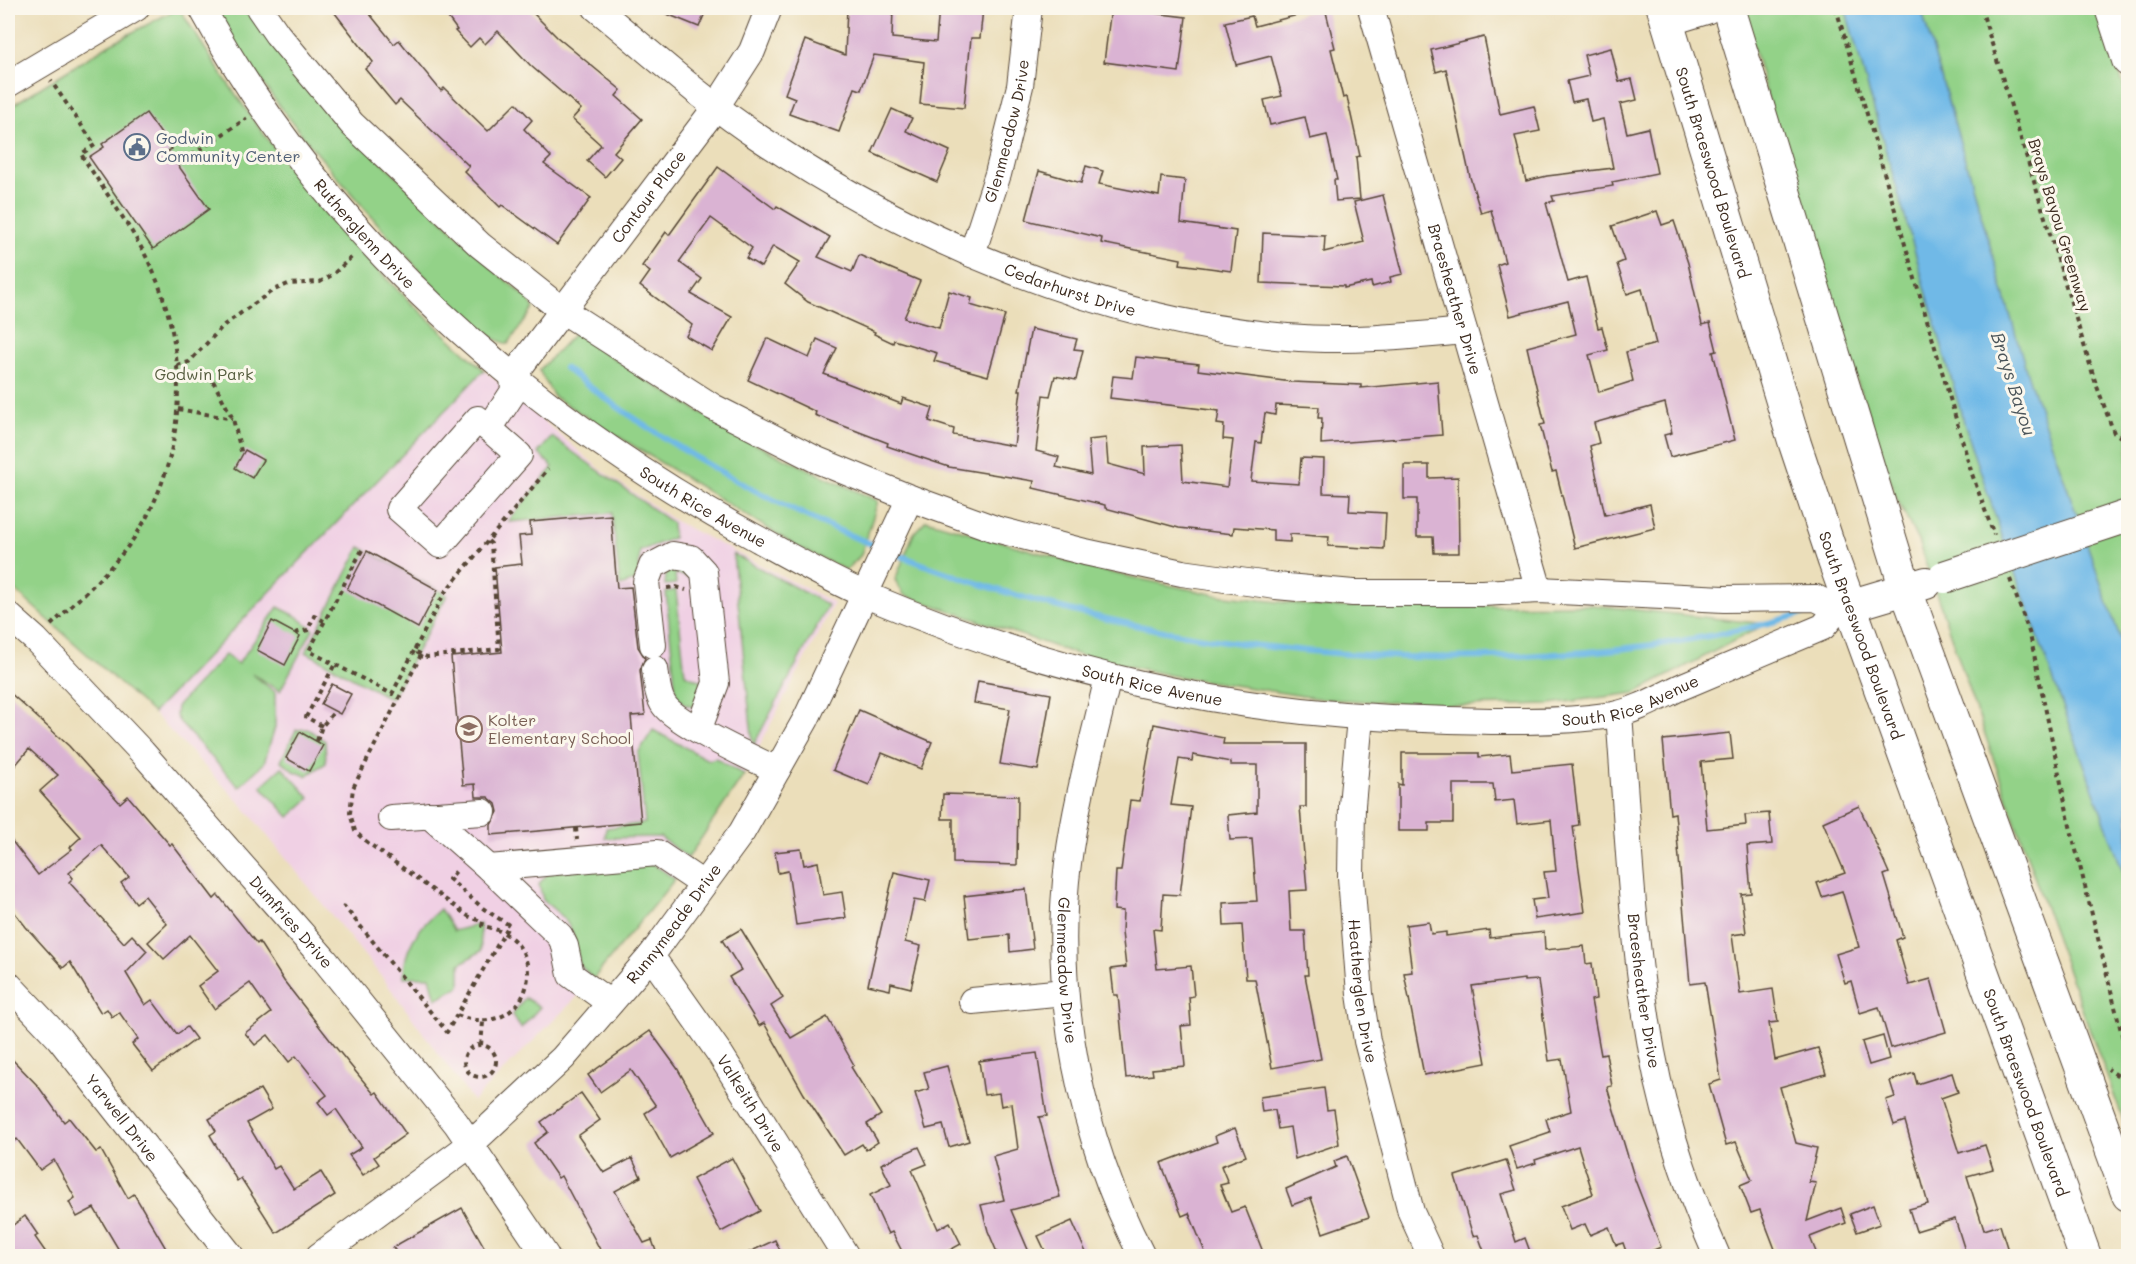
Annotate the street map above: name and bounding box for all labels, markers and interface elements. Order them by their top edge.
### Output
street label: Glenmeadow Drive [978,58,1033,205]
street label: South Braeswood Boulevard [1671,64,1755,281]
place label: Godwin Community Center [156,127,301,166]
public building icon: Godwin Community Center [122,132,152,162]
street label: Brays Bayou Greenway [2024,136,2097,314]
street label: Contour Place [606,145,690,247]
street label: Rutherglenn Drive [310,174,420,293]
street label: Braesheather Drive [1424,221,1487,377]
street label: Cedarhurst Drive [1001,258,1138,320]
water label: Brays Bayou [1986,329,2042,439]
park label: Godwin Park [154,363,254,384]
street label: South Rice Avenue [636,461,770,552]
street label: South Braeswood Boulevard [1815,528,1909,742]
street label: South Rice Avenue [1080,659,1224,710]
street label: South Rice Avenue [1561,670,1702,730]
place label: Kolter Elementary School [488,709,632,748]
school or university icon: Kolter Elementary School [454,714,484,744]
street label: Runnymeade Drive [621,859,725,988]
street label: Dumfries Drive [245,871,338,972]
street label: Glenmeadow Drive [1053,896,1083,1045]
street label: Braesheather Drive [1624,912,1666,1070]
street label: Heatherglen Drive [1344,918,1383,1065]
street label: South Braeswood Boulevard [1979,986,2074,1199]
street label: Valkeith Drive [713,1050,790,1156]
street label: Yarwell Drive [81,1069,164,1166]

